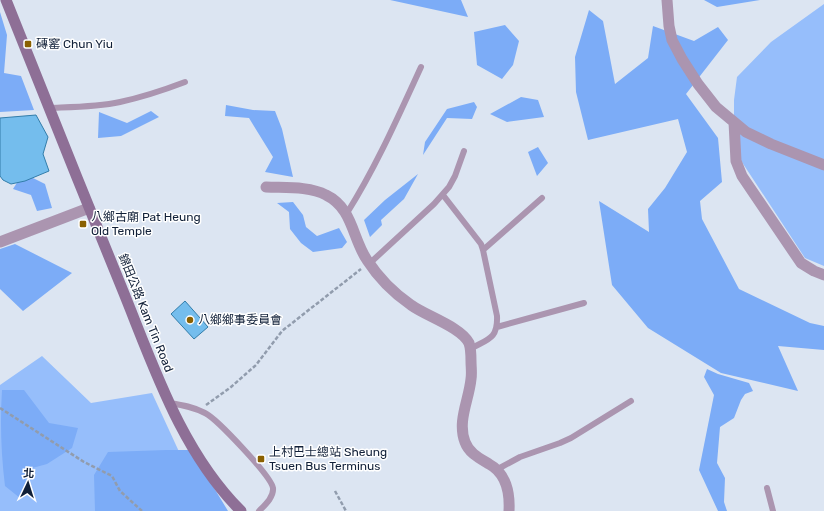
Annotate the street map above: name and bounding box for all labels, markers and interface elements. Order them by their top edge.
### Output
place label: 磚窰 Chun Yiu [36,37,113,51]
marker: 磚窰 Chun Yiu [23,39,33,49]
place label: 八鄉古廟 Pat Heung Old Temple [91,210,201,238]
marker: 八鄉古廟 Pat Heung Old Temple [78,219,88,229]
street label: 錦田公路 Kam Tin Road [116,252,176,374]
place label: 八鄉鄉事委員會 [198,313,282,327]
marker: 八鄉鄉事委員會 [185,315,195,325]
place label: 上村巴士總站 Sheung Tsuen Bus Terminus [269,445,387,473]
marker: 上村巴士總站 Sheung Tsuen Bus Terminus [256,454,266,464]
north arrow [8,463,48,503]
text: 北 [23,467,35,480]

